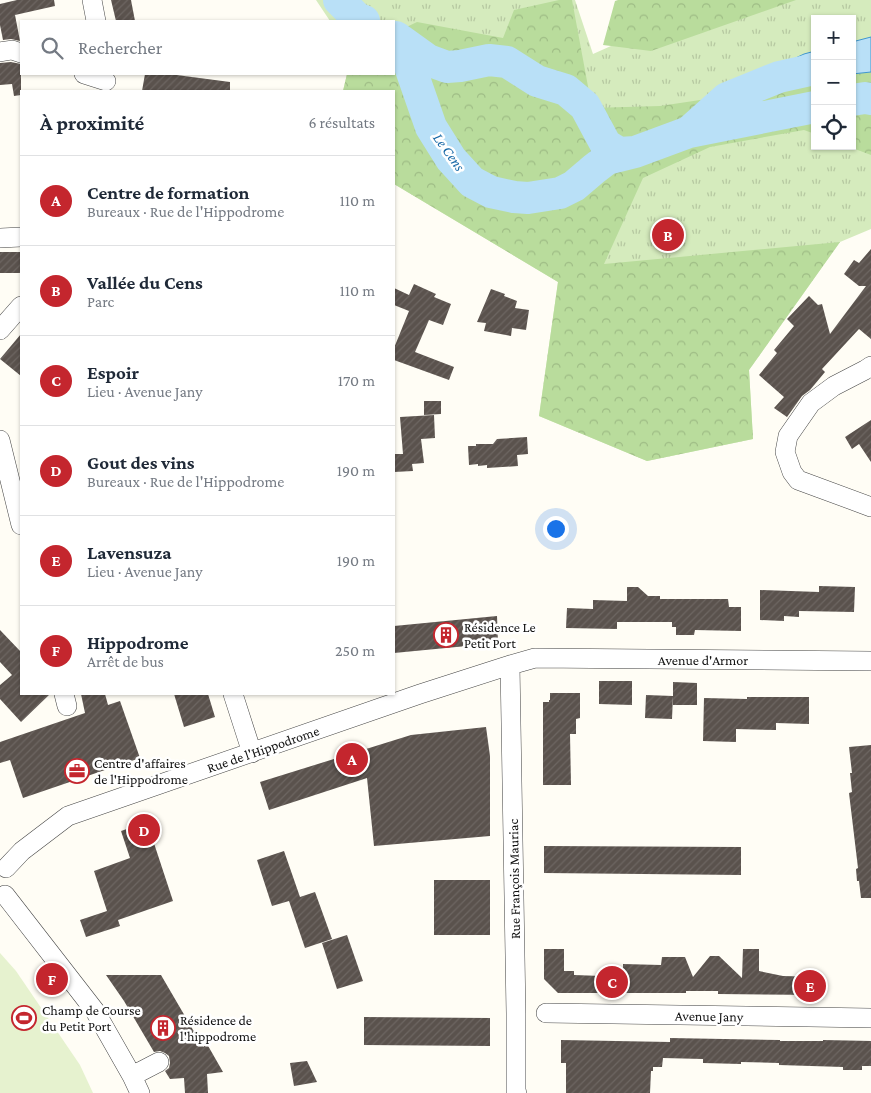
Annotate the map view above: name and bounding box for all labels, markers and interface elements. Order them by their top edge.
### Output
map controls [811,15,856,150]
button: + [811,15,856,60]
search box [20,20,395,75]
icon: search [38,34,66,62]
text: Rechercher [78,37,162,58]
button: − [811,60,856,105]
button: locate [811,105,856,150]
text: À proximité [40,111,144,135]
text: 6 résultats [308,114,375,131]
water label: Le Cens [430,130,468,174]
text: Centre de formation [87,182,250,203]
text: A [51,192,61,209]
text: 110 m [339,192,375,209]
text: Bureaux · Rue de l'Hippodrome [87,203,284,220]
pin: B [652,216,684,254]
text: Vallée du Cens [87,272,203,293]
text: B [51,282,61,299]
text: 110 m [339,282,375,299]
text: Parc [87,293,114,310]
text: Espoir [87,362,139,383]
text: C [51,372,61,389]
text: 170 m [338,372,375,389]
text: Lieu · Avenue Jany [87,383,203,400]
text: Gout des vins [87,452,195,473]
text: D [50,462,62,479]
text: 190 m [337,462,375,479]
text: Bureaux · Rue de l'Hippodrome [87,473,284,490]
your location [543,516,569,542]
text: Lavensuza [87,542,172,563]
text: E [51,552,61,569]
text: 190 m [337,552,375,569]
text: Lieu · Avenue Jany [87,563,203,580]
place label: Résidence Le Petit Port [464,619,536,651]
building icon: Résidence Le Petit Port [433,622,459,648]
text: Hippodrome [87,632,189,653]
text: F [52,642,60,659]
text: 250 m [335,642,375,659]
street label: Avenue d'Armor [658,652,748,668]
text: Arrêt de bus [87,653,164,670]
street label: Rue de l'Hippodrome [205,722,321,776]
pin: A [336,740,368,778]
place label: Centre d'affaires de l'Hippodrome [94,755,188,787]
office icon: Centre d'affaires de l'Hippodrome [64,758,90,784]
pin: D [128,811,160,849]
street label: Rue François Mauriac [505,819,523,939]
pin: F [36,960,68,998]
pin: C [596,963,628,1001]
pin: E [794,967,826,1005]
place label: Champ de Course du Petit Port [42,1002,141,1034]
sports icon: Champ de Course du Petit Port [11,1005,37,1031]
street label: Avenue Jany [675,1007,744,1025]
place label: Résidence de l'hippodrome [180,1012,256,1044]
building icon: Résidence de l'hippodrome [150,1015,176,1041]

